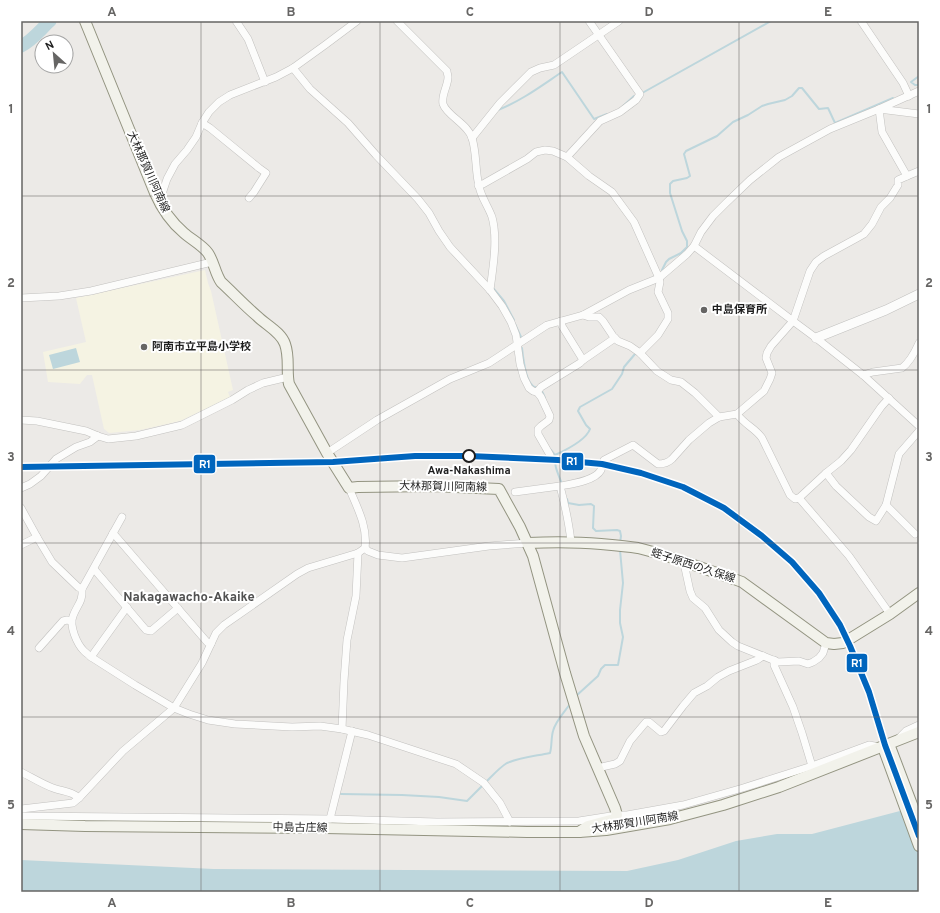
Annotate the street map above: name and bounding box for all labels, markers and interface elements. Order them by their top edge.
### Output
text: A [107,5,117,21]
text: B [287,5,296,21]
text: C [466,5,474,21]
text: D [644,5,654,21]
text: E [824,5,832,21]
north arrow [34,34,74,74]
text: N [43,38,57,54]
text: 1 [8,102,14,118]
text: 1 [926,102,932,118]
street label: 大林那賀川阿南線 [124,129,172,215]
text: 2 [7,276,15,292]
text: 2 [925,276,933,292]
place label: 中島保育所 [712,303,767,317]
marker: 中島保育所 [699,305,709,315]
place label: 阿南市立平島小学校 [152,340,251,354]
marker: 阿南市立平島小学校 [139,342,149,352]
marker: Awa-Nakashima [462,449,476,463]
text: 3 [7,450,15,466]
text: 3 [925,450,933,466]
line badge: R1 [561,452,584,471]
line badge: R1 [193,454,216,474]
text: R1 [566,455,578,469]
text: R1 [199,458,211,472]
place label: Awa-Nakashima [427,464,511,478]
street label: 大林那賀川阿南線 [399,479,487,495]
street label: 蛭子原西の久保線 [649,546,737,586]
district label: Nakagawacho-Akaike [123,590,255,606]
text: 4 [7,624,15,640]
text: 4 [925,624,933,640]
line badge: R1 [846,653,868,673]
text: R1 [851,657,863,671]
text: 5 [7,798,15,814]
text: 5 [925,798,933,814]
street label: 大林那賀川阿南線 [590,809,680,837]
street label: 中島古庄線 [272,821,328,835]
text: A [107,896,117,912]
text: B [287,896,296,912]
text: C [466,896,474,912]
text: D [644,896,654,912]
text: E [824,896,832,912]

